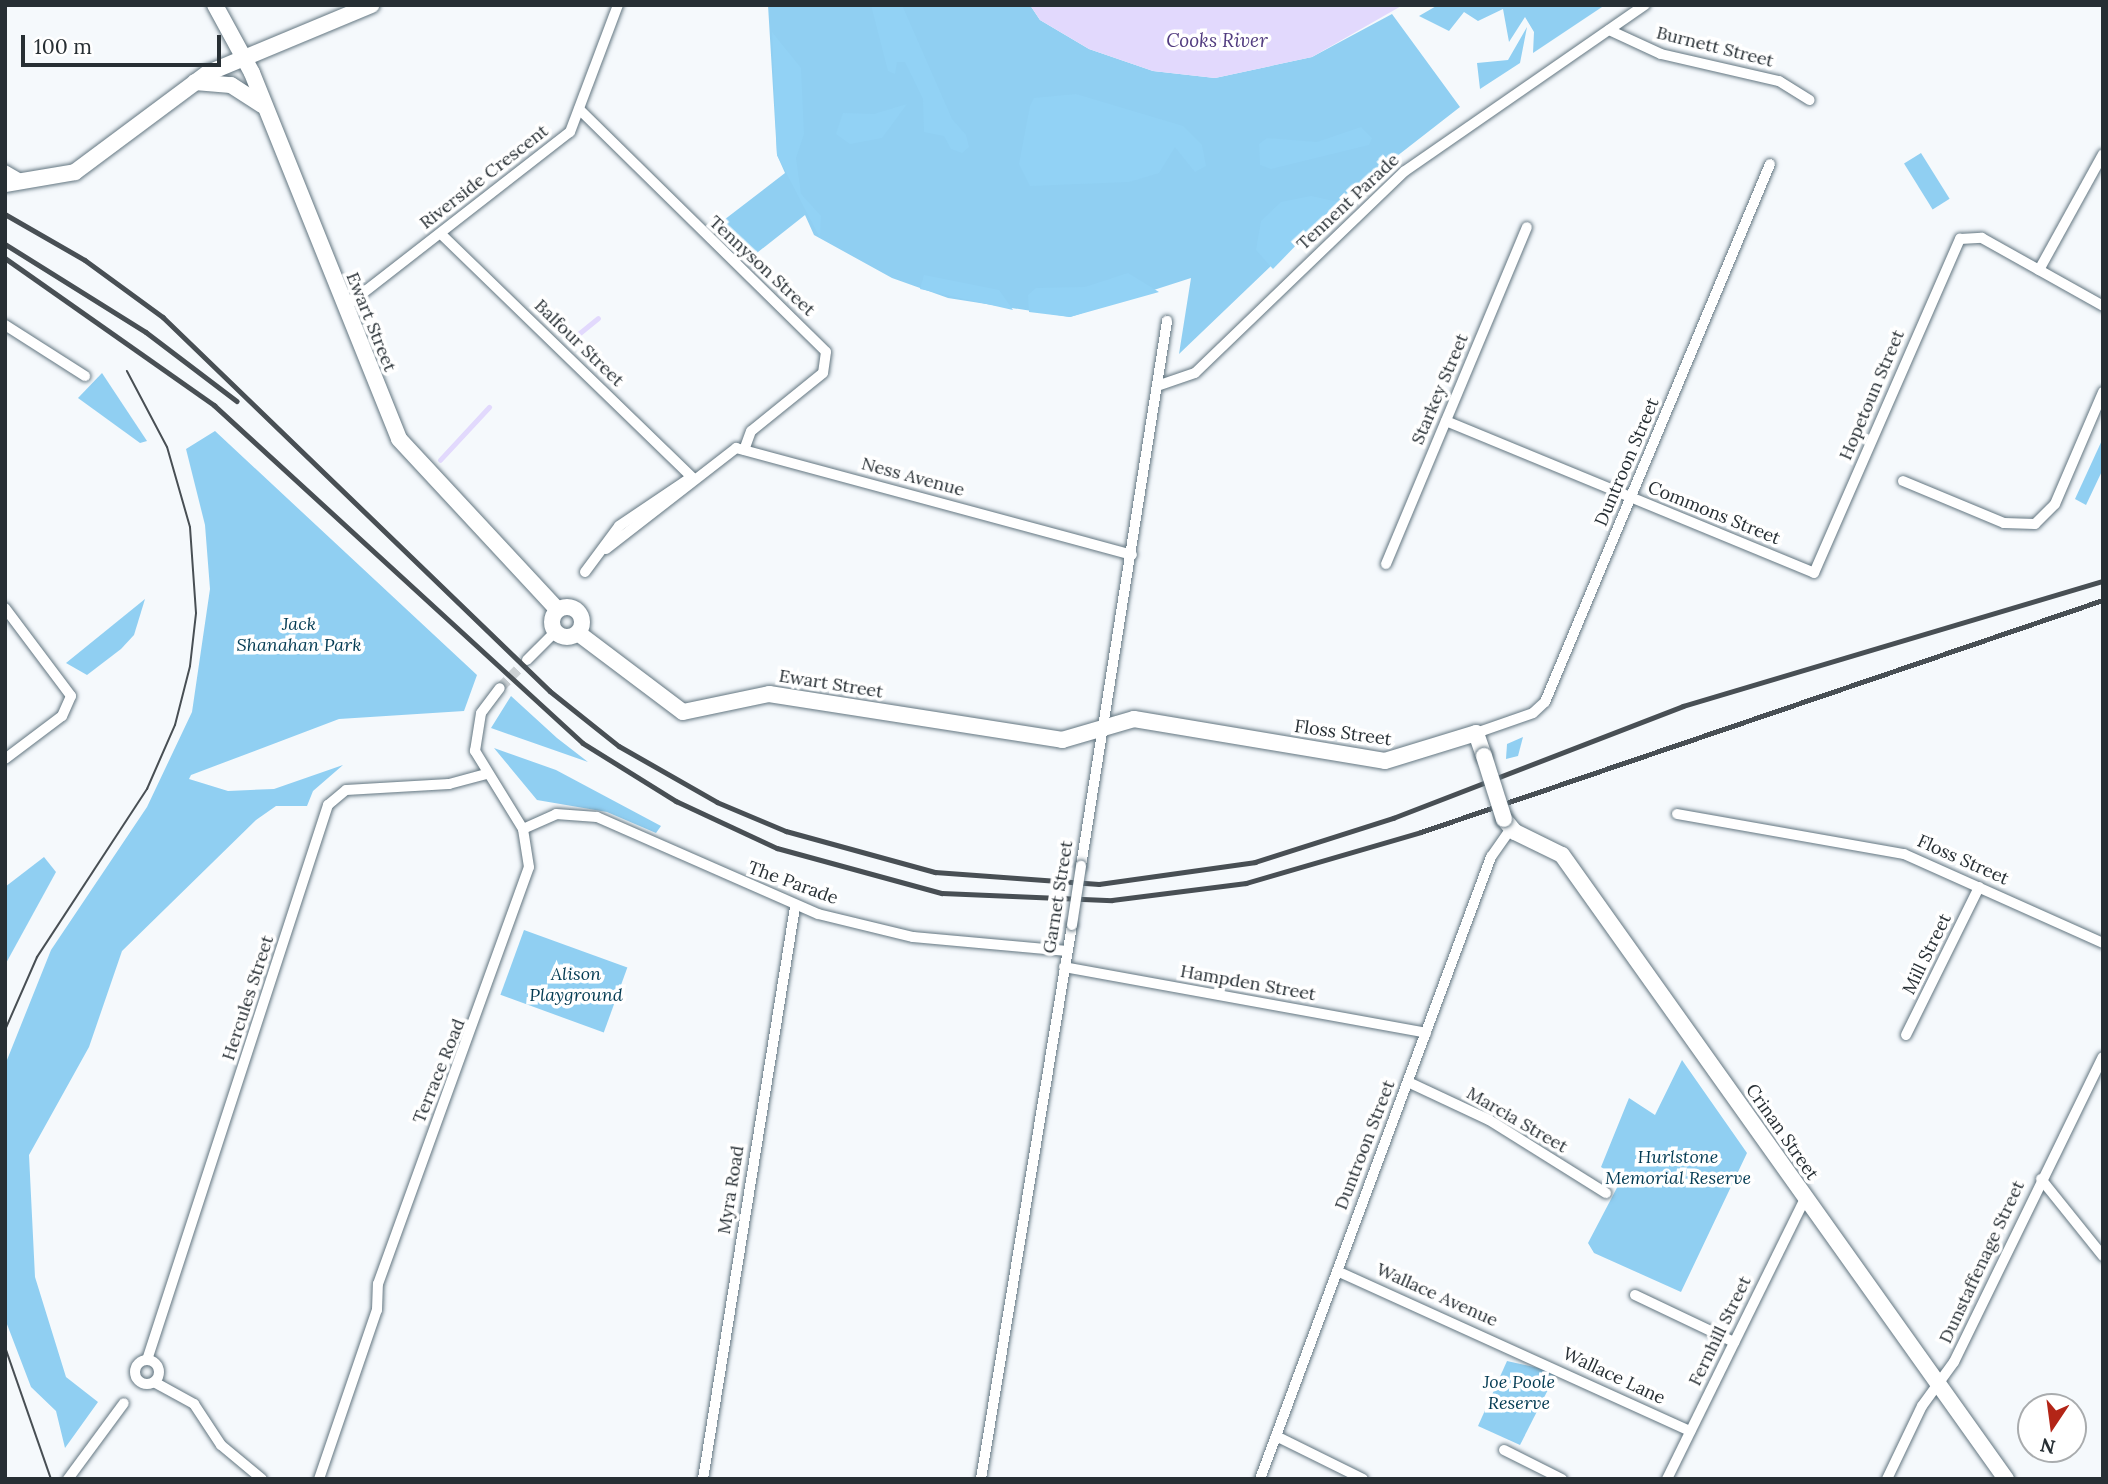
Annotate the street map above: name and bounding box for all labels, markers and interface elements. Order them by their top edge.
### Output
scale bar [24,21,224,65]
street label: Burnett Street [1654,22,1776,72]
water label: Cooks River [1166,30,1268,52]
text: 100 m [34,33,92,60]
street label: Riverside Crescent [416,120,552,234]
street label: Tennent Parade [1292,149,1404,255]
street label: Tennyson Street [704,211,820,321]
street label: Ewart Street [341,269,401,375]
street label: Balfour Street [530,295,628,391]
street label: Hopetoun Street [1835,327,1909,463]
street label: Starkey Street [1407,330,1473,448]
street label: Duntroon Street [1590,395,1664,529]
street label: Ness Avenue [859,453,967,501]
street label: Commons Street [1645,477,1783,549]
park label: Jack Shanahan Park [237,614,361,656]
street label: Ewart Street [777,665,885,703]
street label: Floss Street [1293,716,1393,750]
street label: Floss Street [1914,830,2012,890]
street label: Garnet Street [1038,839,1078,955]
street label: The Parade [745,857,841,909]
street label: Mill Street [1898,910,1956,998]
street label: Hercules Street [218,933,278,1063]
street label: Hampden Street [1179,960,1317,1006]
park label: Alison Playground [529,964,623,1006]
street label: Terrace Road [408,1016,470,1126]
street label: Duntroon Street [1330,1077,1400,1213]
street label: Crinan Street [1741,1080,1823,1184]
street label: Marcia Street [1463,1082,1571,1158]
street label: Myra Road [713,1144,749,1236]
park label: Hurlstone Memorial Reserve [1605,1147,1751,1190]
street label: Dunstaffenage Street [1935,1177,2029,1347]
street label: Wallace Avenue [1373,1259,1501,1331]
street label: Fernhill Street [1684,1273,1756,1389]
street label: Wallace Lane [1559,1343,1669,1409]
park label: Joe Poole Reserve [1483,1372,1555,1414]
north arrow [2017,1393,2087,1463]
text: N [2038,1433,2058,1460]

